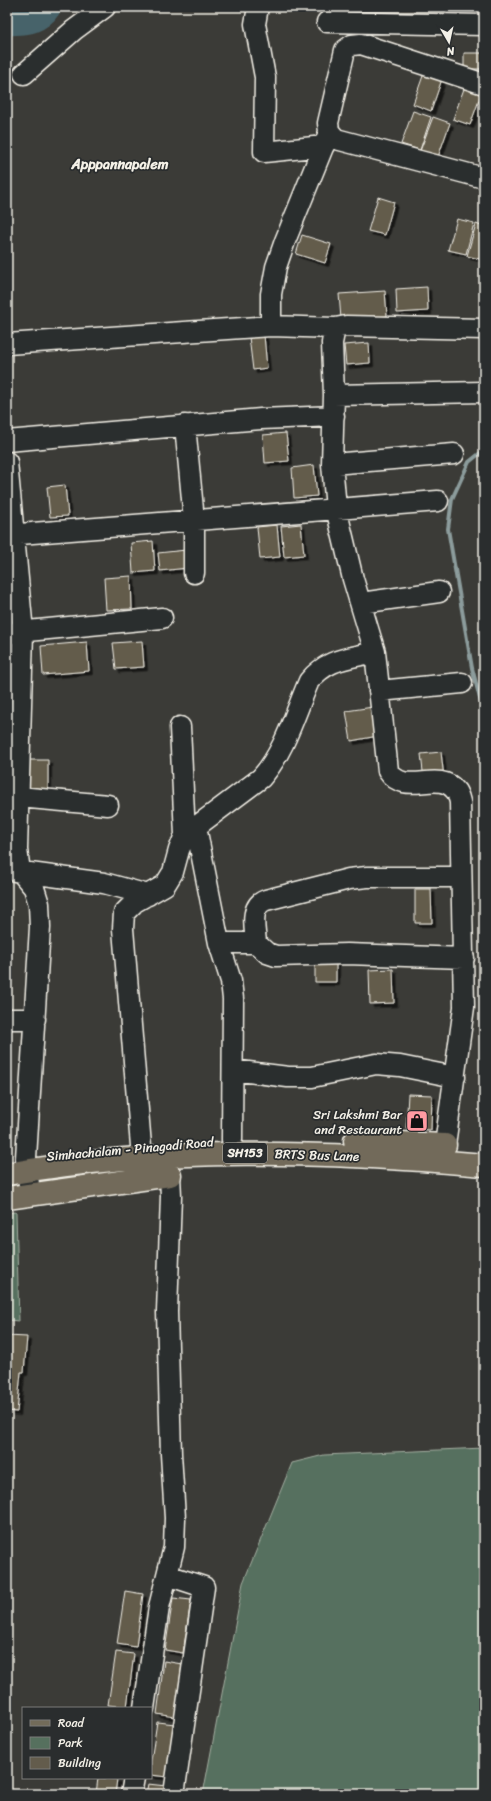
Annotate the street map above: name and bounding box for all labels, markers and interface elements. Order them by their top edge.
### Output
north arrow [429,22,469,62]
text: N [445,41,457,61]
district label: Apppannapalem [71,152,169,177]
place label: Sri Lakshmi Bar and Restaurant [313,1103,403,1141]
shop icon: Sri Lakshmi Bar and Restaurant [404,1108,430,1134]
street label: Simhachalam - Pinagadi Road [46,1130,216,1168]
street label: BRTS Bus Lane [274,1142,360,1168]
road number: SH153 [223,1143,267,1163]
legend [22,1707,152,1779]
text: Road [58,1712,85,1734]
text: Park [58,1732,83,1754]
text: Building [58,1752,101,1774]

